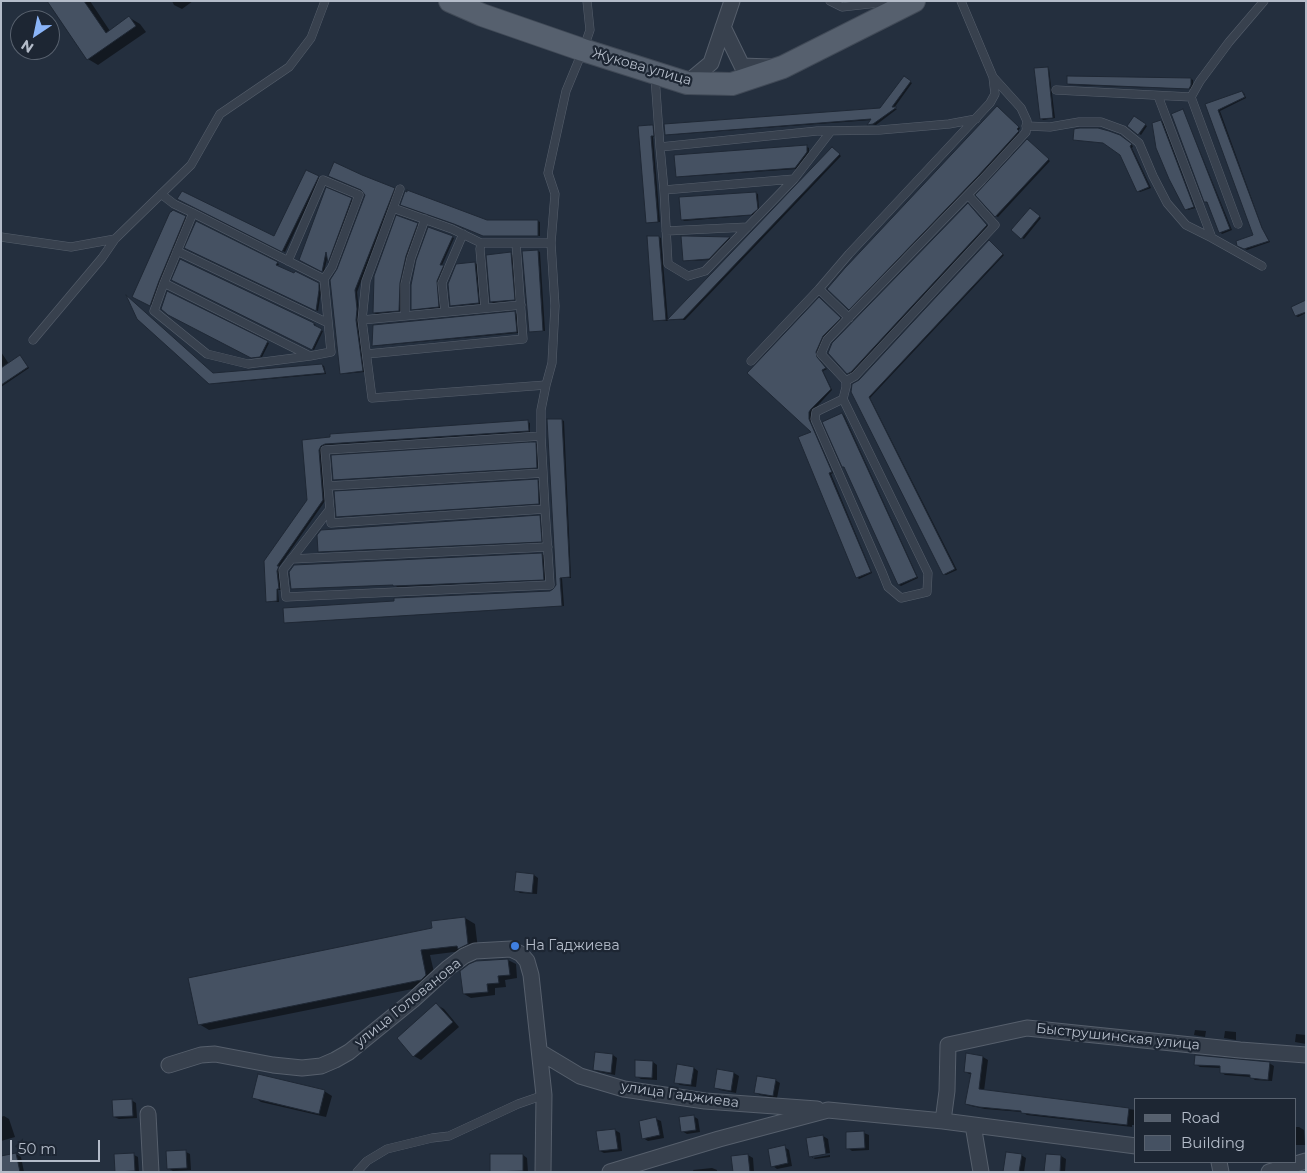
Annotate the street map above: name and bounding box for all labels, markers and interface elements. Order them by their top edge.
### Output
north arrow [10,10,60,60]
text: N [17,36,37,57]
street label: Жукова улица [590,45,694,89]
place label: На Гаджиева [525,938,620,954]
marker: На Гаджиева [509,940,521,952]
street label: улица Голованова [351,955,465,1051]
street label: Быструшинская улица [1035,1020,1201,1054]
street label: улица Гаджиева [620,1078,740,1112]
legend [1134,1098,1297,1163]
text: Road [1181,1108,1220,1127]
scale bar [12,1130,102,1162]
text: Building [1181,1133,1245,1152]
text: 50 m [18,1139,56,1158]

